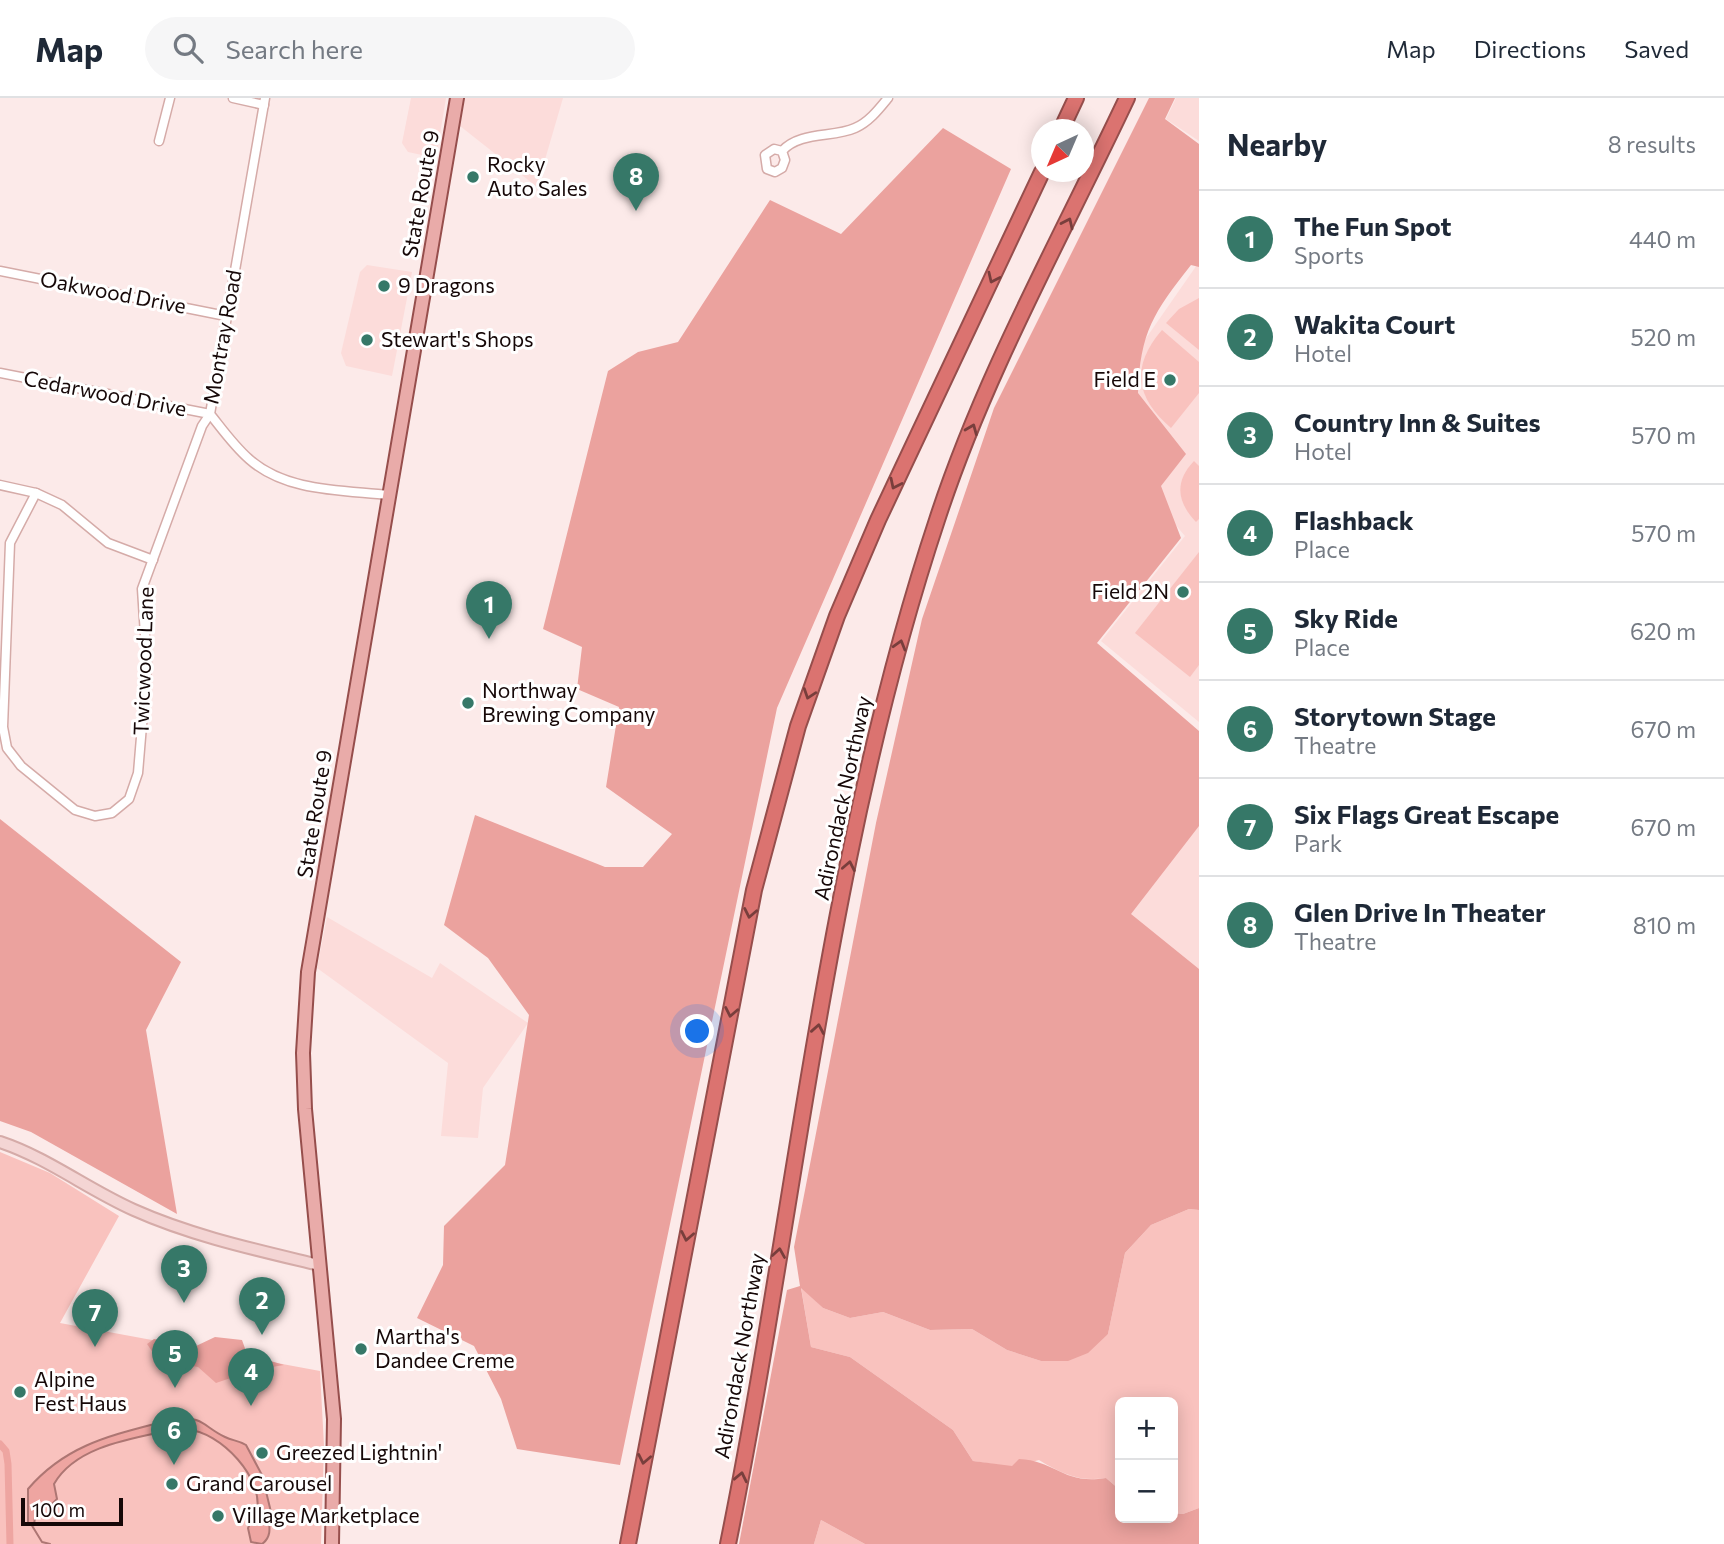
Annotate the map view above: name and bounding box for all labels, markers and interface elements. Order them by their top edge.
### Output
search box [145,17,635,80]
text: Map [35,28,103,69]
icon: search [169,29,207,67]
text: Search here [225,33,363,64]
text: Map [1386,34,1436,63]
text: Directions [1474,34,1586,63]
text: Saved [1624,34,1689,63]
north arrow [1031,119,1094,182]
text: Nearby [1227,125,1327,162]
street label: State Route 9 [396,128,443,260]
text: 8 results [1608,130,1696,158]
place label: Rocky Auto Sales [487,151,587,200]
pin: 8 [613,153,659,211]
marker: Rocky Auto Sales [465,169,481,185]
text: The Fun Spot [1294,210,1452,241]
one-way arrow [1059,218,1073,230]
text: 1 [1245,225,1255,253]
text: 440 m [1629,225,1696,253]
text: Sports [1294,241,1364,269]
street label: Oakwood Drive [38,265,188,318]
street label: Montray Road [197,268,246,406]
one-way arrow [988,271,1002,283]
place label: 9 Dragons [398,272,495,297]
marker: 9 Dragons [376,278,392,294]
text: Wakita Court [1294,308,1455,339]
text: 2 [1243,323,1257,351]
text: 520 m [1631,323,1696,351]
place label: Stewart's Shops [381,326,533,351]
marker: Stewart's Shops [359,332,375,348]
text: Hotel [1294,339,1352,367]
street label: Cedarwood Drive [22,364,189,421]
place label: Field E [1094,366,1156,391]
marker: Field E [1162,372,1178,388]
text: Country Inn & Suites [1294,406,1541,437]
text: 3 [1243,421,1257,449]
text: 570 m [1631,421,1696,449]
one-way arrow [964,424,978,436]
text: Hotel [1294,437,1352,465]
one-way arrow [890,476,904,489]
text: Flashback [1294,504,1414,535]
text: 4 [1243,519,1257,547]
text: 570 m [1631,519,1696,547]
text: Place [1294,535,1350,563]
place label: Field 2N [1092,578,1169,603]
pin: 1 [466,581,512,639]
marker: Field 2N [1175,584,1191,600]
street label: Twicwood Lane [127,586,158,736]
text: Sky Ride [1294,602,1398,633]
text: 5 [1243,617,1257,645]
text: 620 m [1630,617,1696,645]
text: Place [1294,633,1350,661]
one-way arrow [892,639,907,651]
place label: Northway Brewing Company [482,677,655,726]
one-way arrow [803,687,817,699]
street label: Adirondack Northway [808,693,875,902]
marker: Northway Brewing Company [460,695,476,711]
text: Storytown Stage [1294,700,1496,731]
text: 6 [1243,715,1257,743]
text: 670 m [1631,715,1696,743]
text: Theatre [1294,731,1376,759]
street label: State Route 9 [291,748,336,880]
text: Six Flags Great Escape [1294,798,1559,829]
text: 7 [1244,813,1256,841]
text: 670 m [1631,813,1696,841]
text: Park [1294,829,1342,857]
one-way arrow [841,860,856,872]
text: Glen Drive In Theater [1294,896,1546,927]
one-way arrow [743,907,758,919]
text: 8 [1243,911,1257,939]
text: 810 m [1633,911,1696,939]
text: Theatre [1294,927,1376,955]
one-way arrow [724,1006,739,1018]
your location [680,1014,714,1048]
one-way arrow [810,1023,825,1035]
one-way arrow [681,1230,696,1242]
pin: 3 [161,1245,207,1303]
one-way arrow [771,1247,786,1259]
street label: Adirondack Northway [708,1251,769,1461]
pin: 2 [239,1277,285,1335]
pin: 7 [72,1289,118,1347]
place label: Martha's Dandee Creme [375,1323,515,1372]
pin: 5 [152,1330,198,1388]
marker: Martha's Dandee Creme [353,1341,369,1357]
pin: 4 [228,1348,274,1406]
place label: Alpine Fest Haus [34,1366,127,1415]
marker: Alpine Fest Haus [12,1384,28,1400]
map controls [1115,1397,1178,1523]
button: + [1115,1397,1178,1460]
pin: 6 [151,1407,197,1465]
place label: Greezed Lightnin' [276,1439,442,1464]
marker: Greezed Lightnin' [254,1445,270,1461]
one-way arrow [638,1453,653,1465]
button: − [1115,1460,1178,1523]
place label: Grand Carousel [186,1470,332,1495]
one-way arrow [733,1471,748,1483]
marker: Grand Carousel [164,1476,180,1492]
scale bar [21,1495,122,1527]
text: 100 m [32,1498,85,1521]
place label: Village Marketplace [232,1502,420,1527]
marker: Village Marketplace [210,1508,226,1524]

